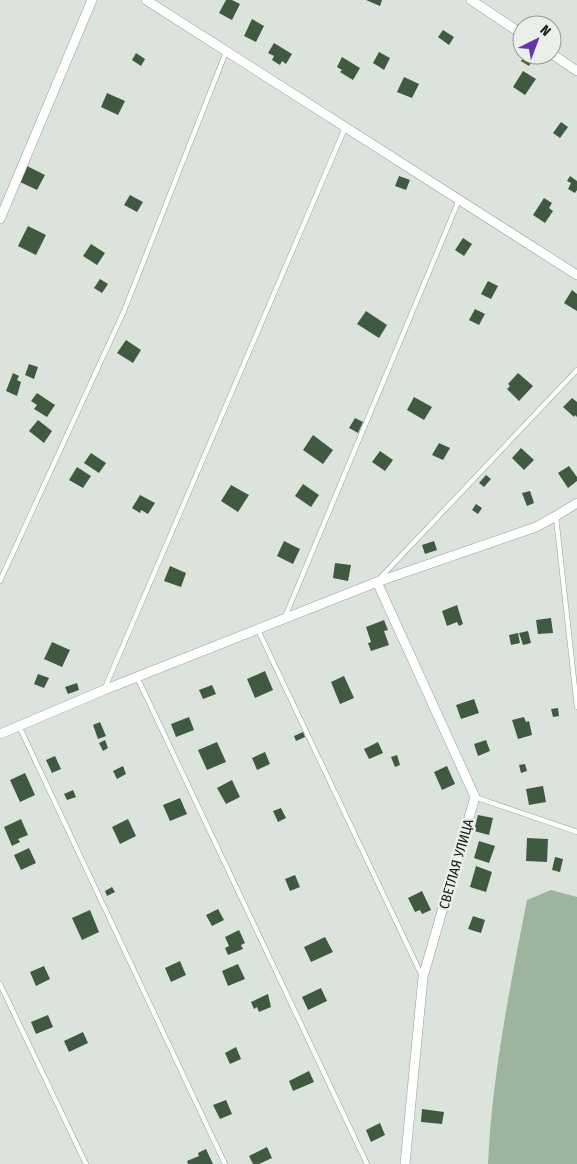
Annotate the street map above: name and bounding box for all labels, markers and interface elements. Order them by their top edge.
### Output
north arrow [512,15,562,65]
text: N [537,22,554,40]
street label: СВЕТЛАЯ УЛИЦА [436,817,478,911]

